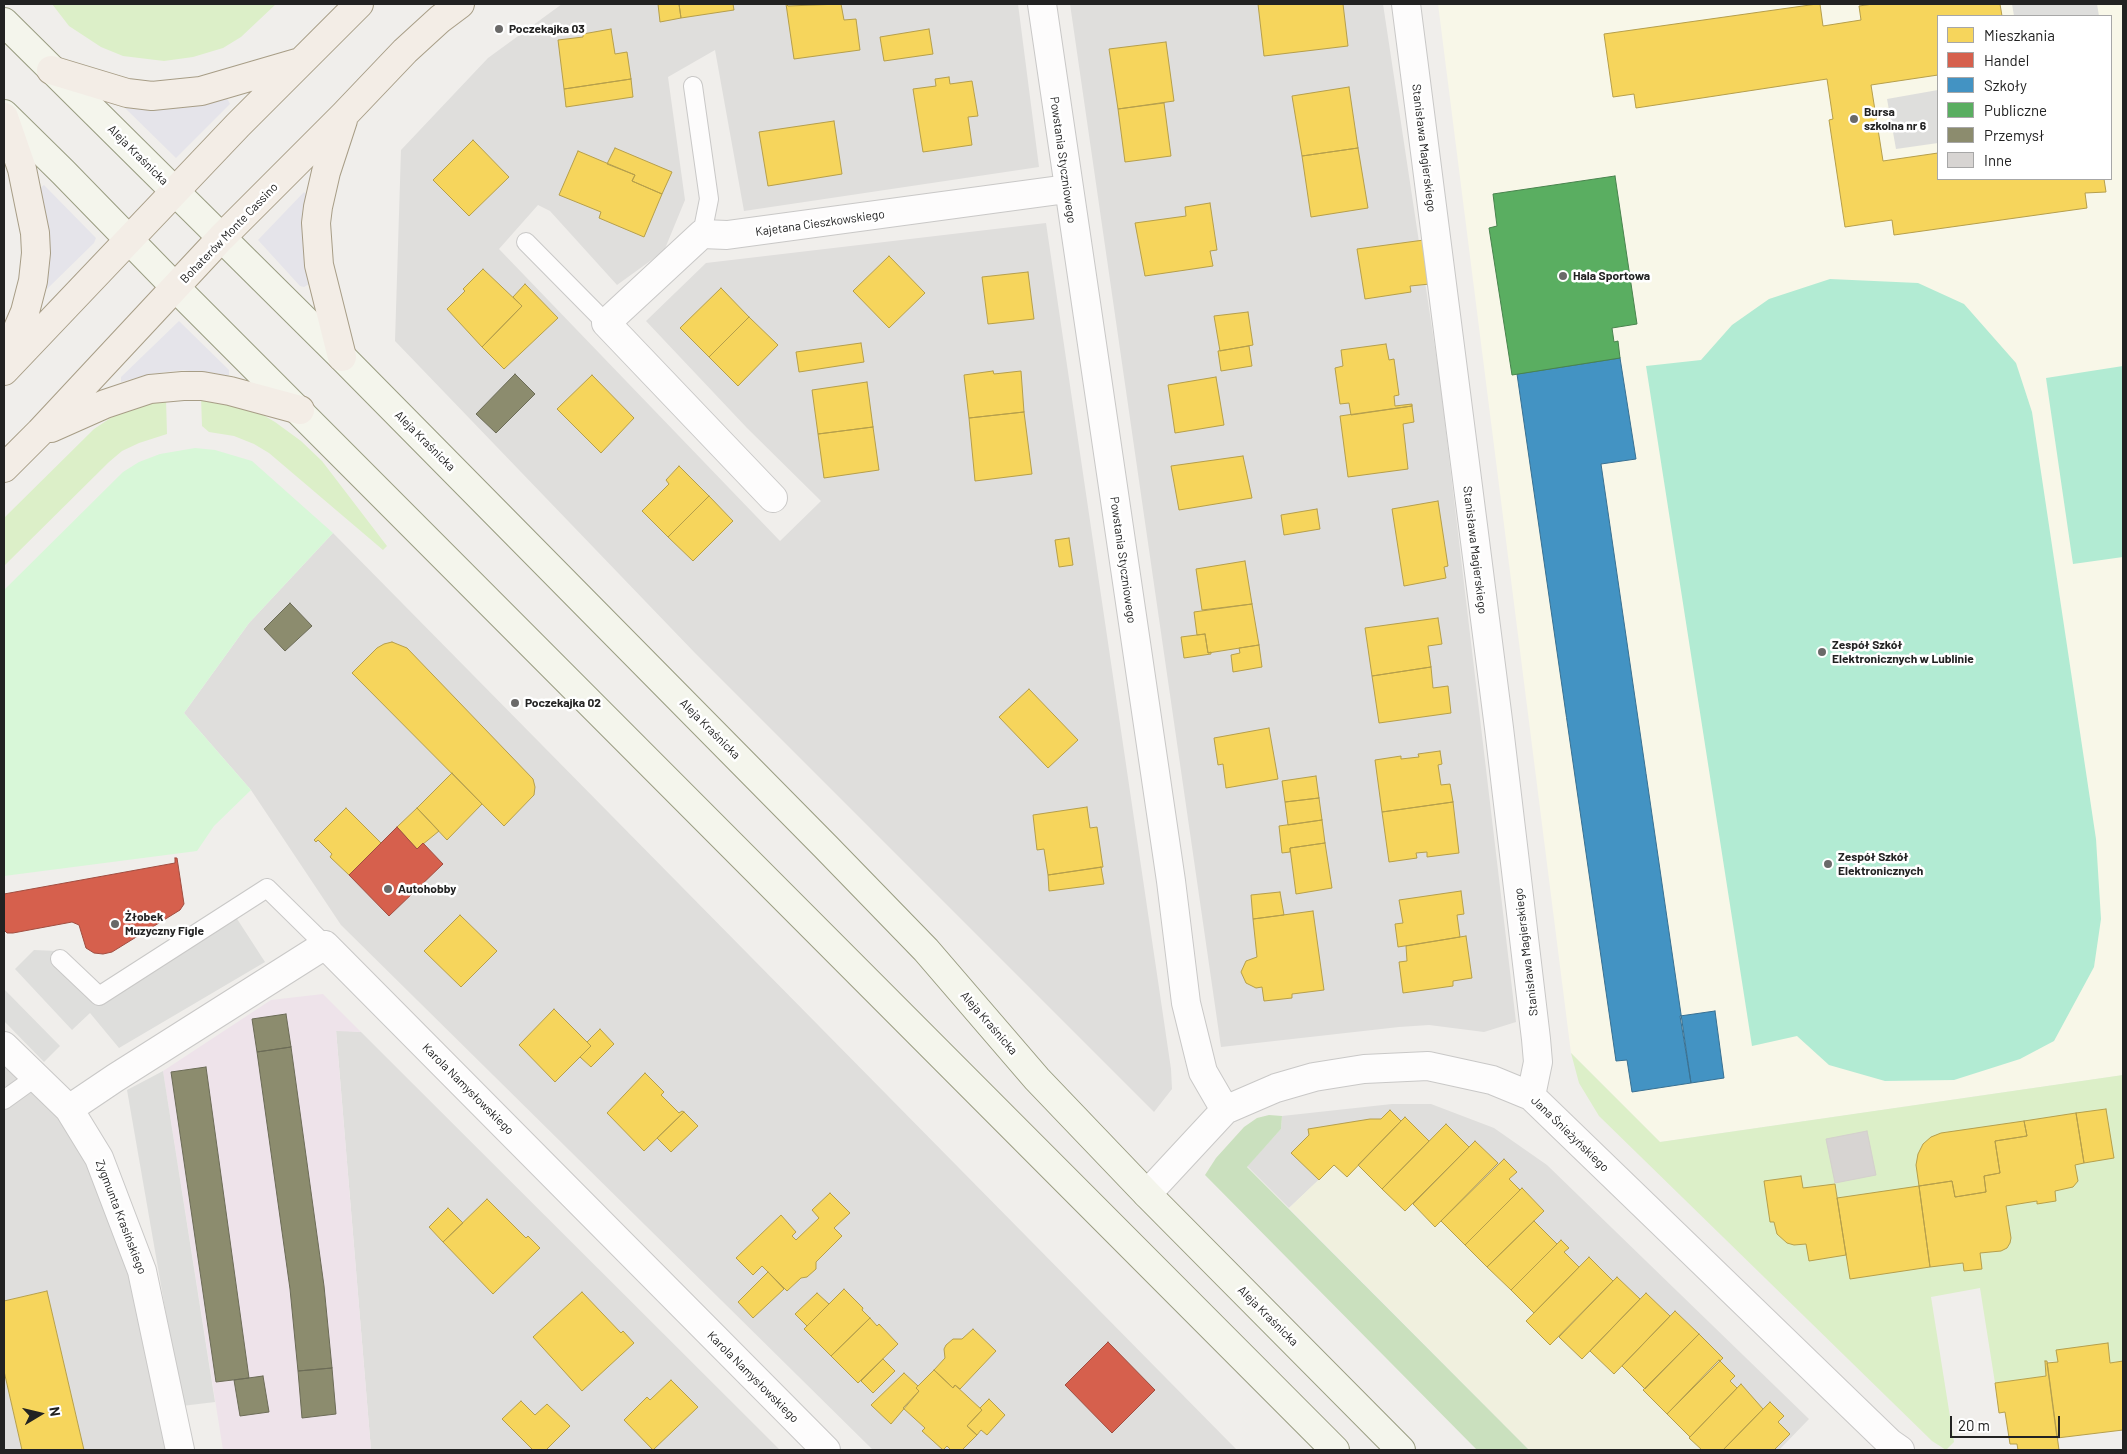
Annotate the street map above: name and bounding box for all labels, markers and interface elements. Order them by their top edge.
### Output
legend [1937,15,2112,180]
place label: Poczekajka 03 [509,22,585,36]
marker: Poczekajka 03 [493,23,505,35]
text: Mieszkania [1984,26,2055,44]
text: Handel [1984,51,2029,69]
text: Szkoły [1984,76,2027,94]
street label: Stanisława Magierskiego [1409,83,1439,213]
street label: Powstania Styczniowego [1047,96,1079,224]
text: Publiczne [1984,101,2047,119]
place label: Bursa szkolna nr 6 [1864,105,1926,133]
marker: Bursa szkolna nr 6 [1848,113,1860,125]
street label: Aleja Kraśnicka [105,122,171,188]
text: Przemysł [1984,126,2044,144]
text: Inne [1984,151,2012,169]
street label: Bohaterów Monte Cassino [177,180,281,286]
street label: Kajetana Cieszkowskiego [754,207,886,239]
place label: Hala Sportowa [1573,269,1650,283]
marker: Hala Sportowa [1557,270,1569,282]
street label: Aleja Kraśnicka [392,408,458,474]
street label: Stanisława Magierskiego [1460,485,1490,615]
street label: Powstania Styczniowego [1107,496,1139,624]
place label: Zespół Szkół Elektronicznych w Lublinie [1832,638,1974,666]
marker: Zespół Szkół Elektronicznych w Lublinie [1816,646,1828,658]
place label: Poczekajka 02 [525,696,601,710]
street label: Aleja Kraśnicka [677,696,743,762]
marker: Poczekajka 02 [509,697,521,709]
place label: Zespół Szkół Elektronicznych [1838,850,1923,878]
marker: Zespół Szkół Elektronicznych [1822,858,1834,870]
place label: Autohobby [398,882,456,896]
marker: Autohobby [382,883,394,895]
street label: Stanisława Magierskiego [1511,887,1541,1017]
place label: Żłobek Muzyczny Figle [125,910,204,938]
marker: Żłobek Muzyczny Figle [109,918,121,930]
street label: Aleja Kraśnicka [958,988,1020,1058]
street label: Karola Namysłowskiego [419,1040,517,1138]
street label: Jana Śnieżyńskiego [1528,1093,1612,1175]
street label: Zygmunta Krasińskiego [93,1158,149,1276]
street label: Aleja Kraśnicka [1235,1283,1301,1349]
street label: Karola Namysłowskiego [704,1328,802,1426]
north arrow [15,1389,65,1439]
text: N [46,1406,64,1418]
scale bar [1952,1406,2062,1438]
text: 20 m [1958,1416,1990,1434]

